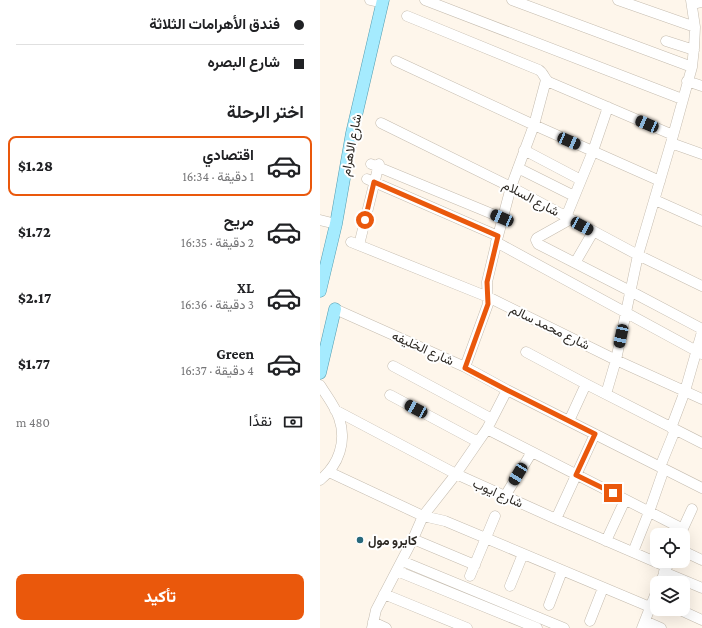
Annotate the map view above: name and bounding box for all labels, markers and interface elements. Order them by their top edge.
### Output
text: فندق الأهرامات الثلاثة [149,16,280,32]
text: شارع البصره [207,54,280,70]
text: اختر الرحلة [227,102,304,122]
street label: شارع الاهرام [338,113,366,178]
car [634,114,660,134]
car [556,131,582,151]
text: اقتصادي [202,147,254,163]
icon: car [266,148,302,184]
text: $1.28 [18,158,53,174]
text: 1 دقيقة · 16:34 [182,169,254,184]
street label: شارع السلام [499,177,562,221]
car [489,208,515,228]
route start [356,211,374,229]
text: مريح [224,213,254,229]
icon: car [266,214,302,250]
car [569,215,595,237]
text: $1.72 [18,224,51,240]
text: 2 دقيقة · 16:35 [181,235,254,250]
text: XL [237,280,254,296]
icon: car [266,280,302,316]
text: $2.17 [18,290,51,306]
text: 3 دقيقة · 16:36 [181,297,254,312]
street label: شارع محمد سالم [507,301,592,355]
car [613,323,629,349]
street label: شارع الخليفه [389,328,456,370]
text: Green [216,346,254,362]
icon: car [266,346,302,382]
text: $1.77 [18,356,50,372]
text: 4 دقيقة · 16:37 [181,363,254,378]
car [403,398,429,420]
icon: cash [282,411,304,433]
text: نقدًا [249,413,272,429]
text: 480 m [16,415,50,430]
car [507,461,529,487]
street label: شارع ايوب [470,475,525,513]
route end [604,484,622,502]
map controls [650,528,690,616]
button: locate [650,528,690,568]
place label: كايرو مول [368,533,417,549]
marker: كايرو مول [355,535,365,545]
button: تأكيد [16,574,304,620]
button: layers [650,576,690,616]

